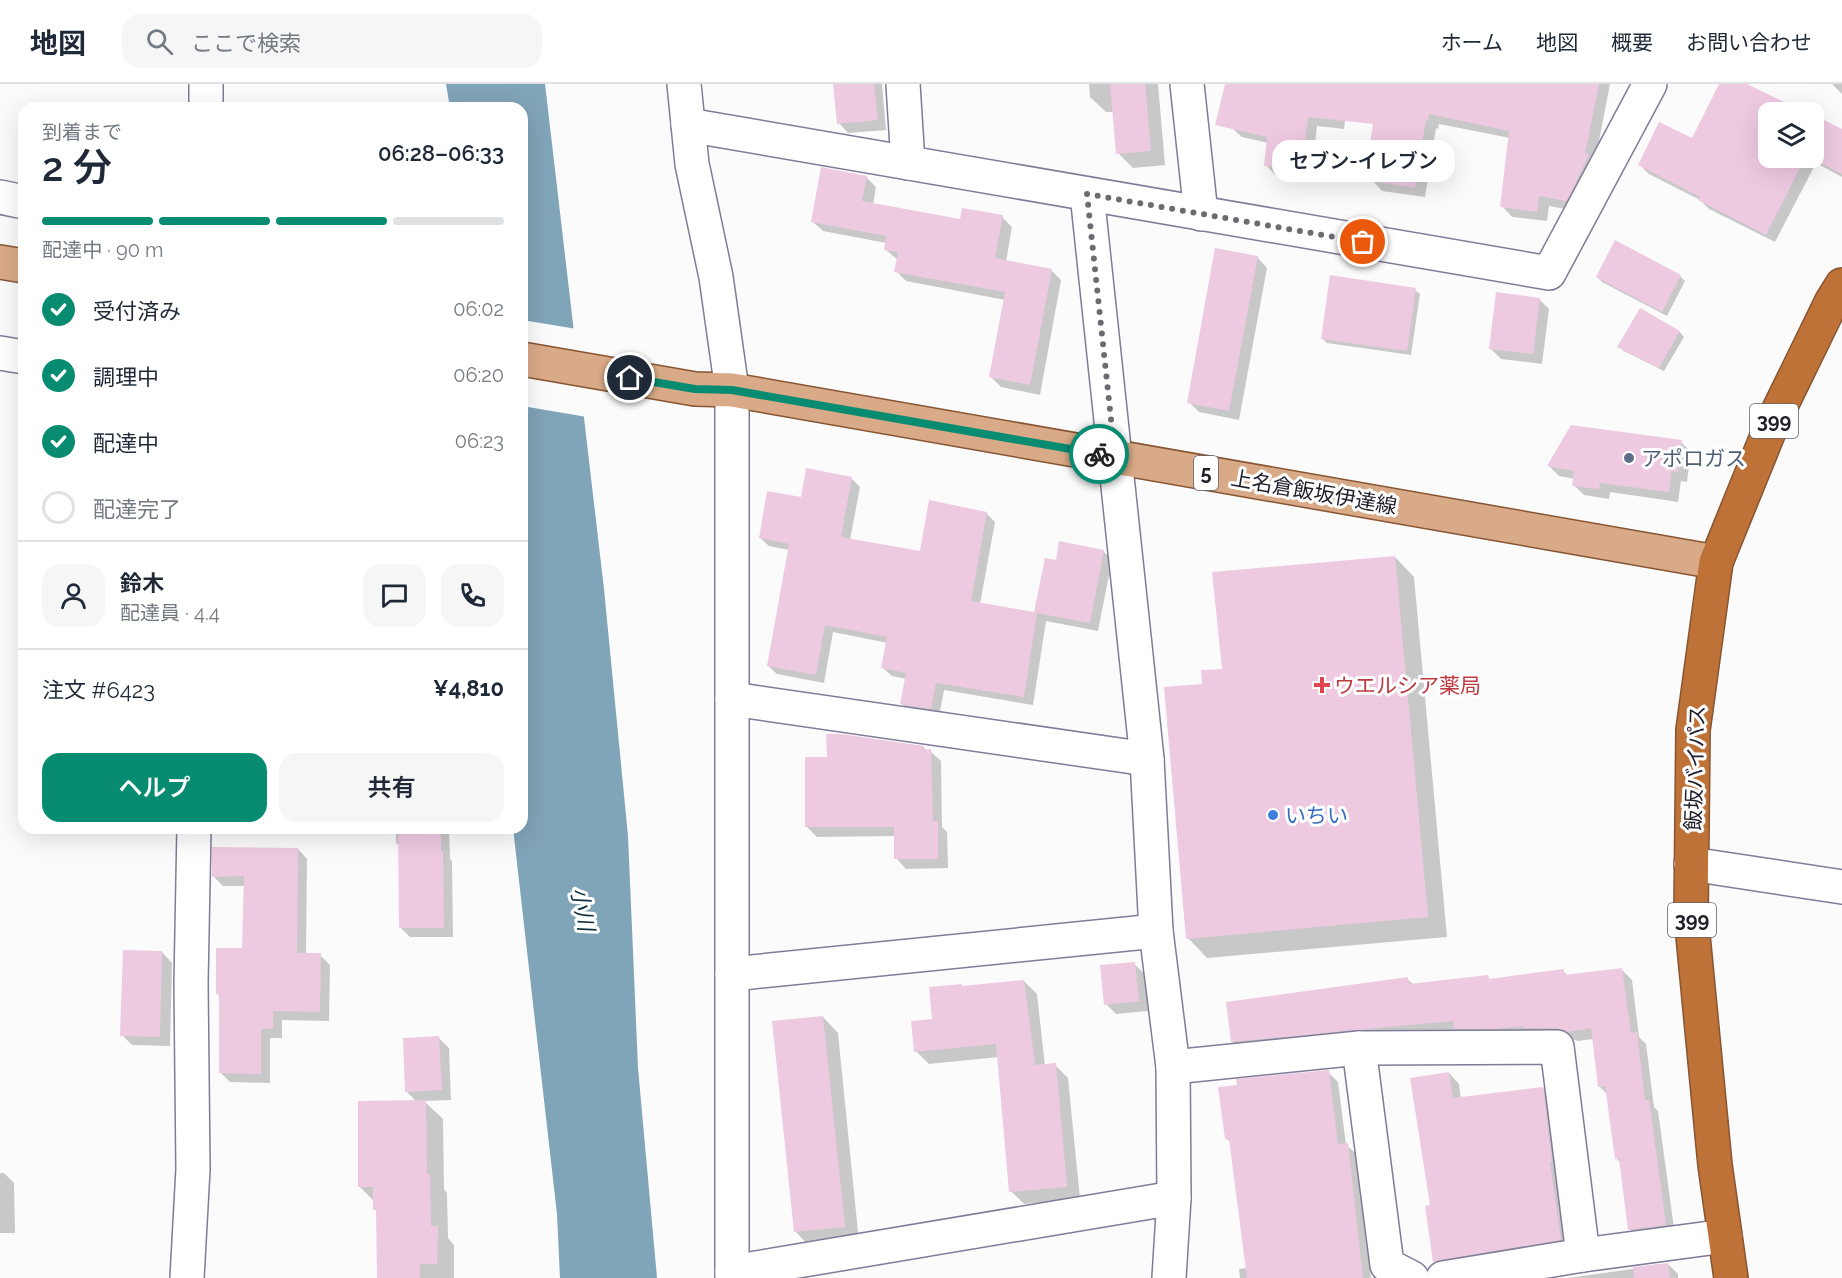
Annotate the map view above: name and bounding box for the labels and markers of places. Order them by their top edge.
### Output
callout: セブン-イレブン [1272,140,1454,182]
pin [1337,216,1388,267]
pin [604,352,655,403]
place label: アポロガス [1641,446,1746,471]
marker: アポロガス [1622,451,1636,465]
place label: ウエルシア薬局 [1334,673,1481,698]
marker: ウエルシア薬局 [1315,678,1329,692]
place label: いちい [1285,803,1348,828]
marker: いちい [1266,808,1280,822]

